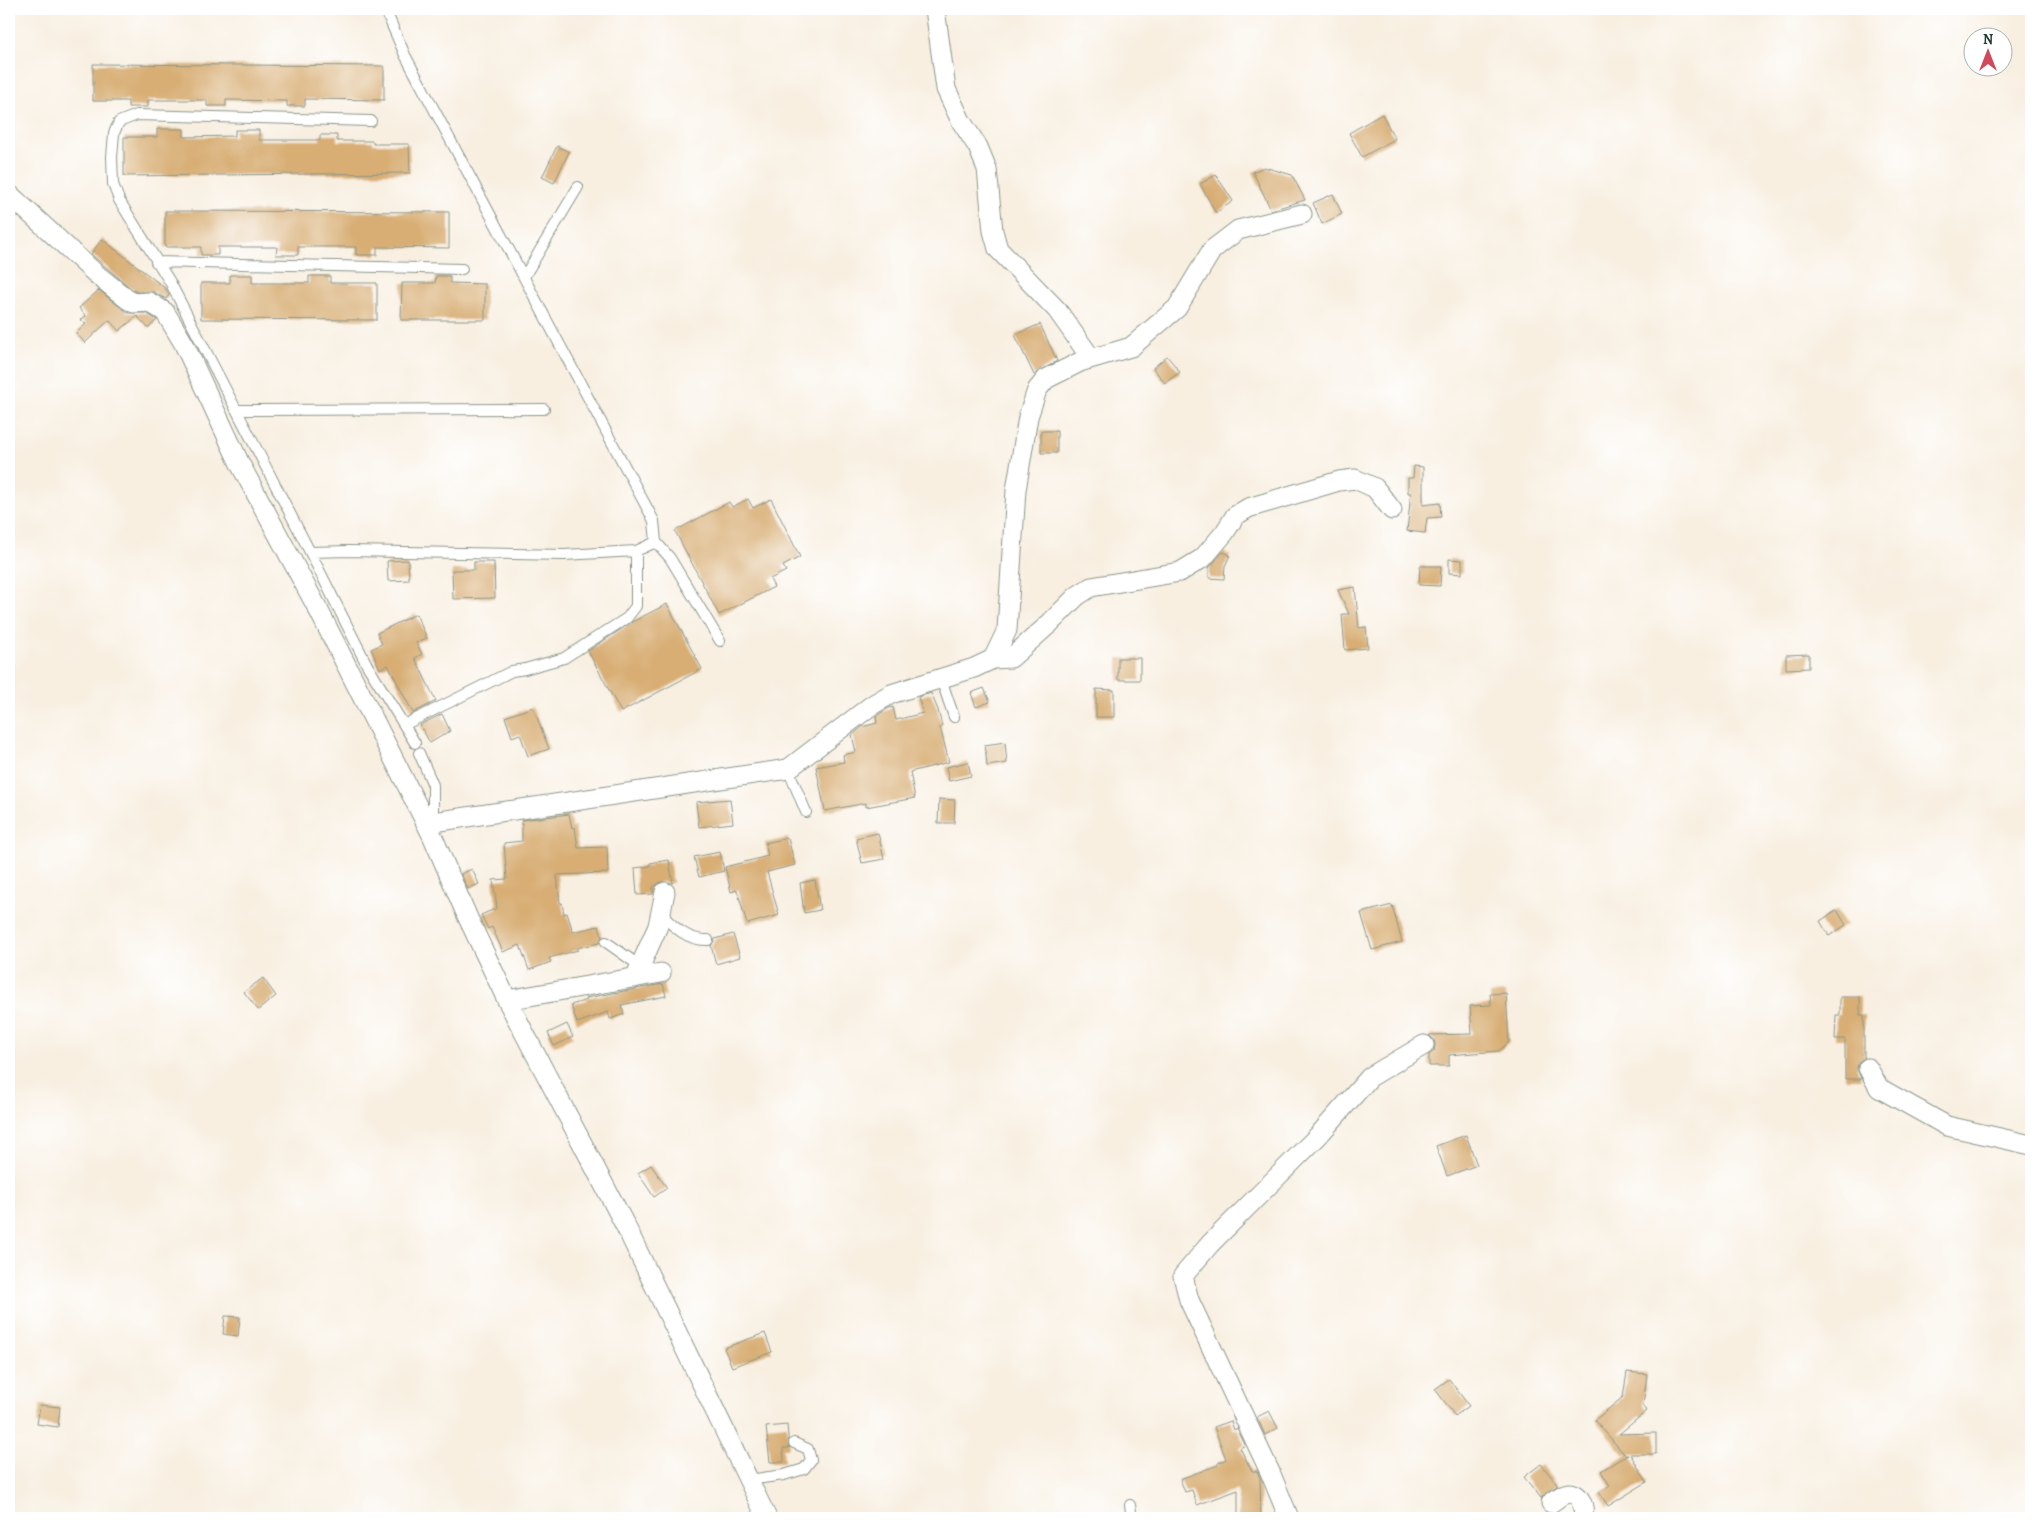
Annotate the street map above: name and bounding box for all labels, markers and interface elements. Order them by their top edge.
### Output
north arrow [1962,28,2012,78]
text: N [1983,30,1993,49]

